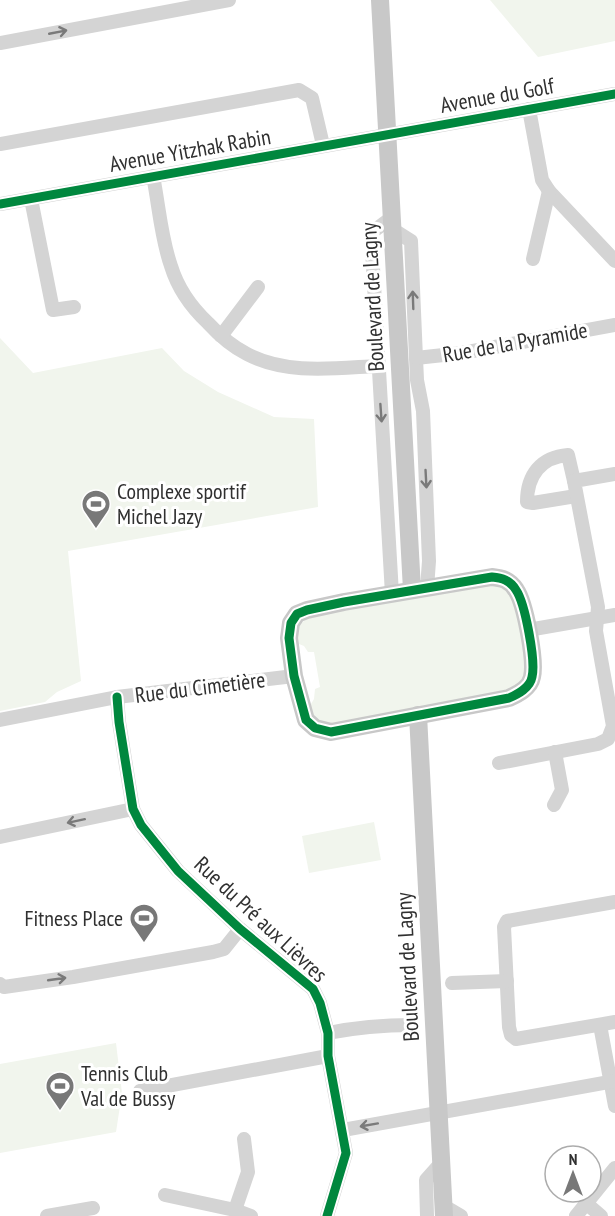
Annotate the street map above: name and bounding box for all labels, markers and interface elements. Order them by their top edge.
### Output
one-way arrow [47,26,67,37]
street label: Avenue du Golf [438,71,557,119]
street label: Avenue Yitzhak Rabin [107,122,273,178]
street label: Boulevard de Lagny [354,221,390,372]
one-way arrow [408,290,419,310]
street label: Rue de la Pyramide [440,315,590,369]
one-way arrow [376,403,387,423]
one-way arrow [420,469,431,489]
place label: Complexe sportif Michel Jazy [117,477,247,530]
sports icon: Complexe sportif Michel Jazy [80,488,112,530]
street label: Rue du Cimetière [133,665,267,709]
one-way arrow [67,816,86,827]
street label: Rue du Pré aux Lièvres [189,850,333,988]
street label: Boulevard de Lagny [389,891,425,1042]
sports icon: Fitness Place [128,902,160,944]
place label: Fitness Place [24,904,123,932]
one-way arrow [46,974,66,985]
place label: Tennis Club Val de Bussy [80,1059,176,1112]
sports icon: Tennis Club Val de Bussy [44,1070,76,1112]
one-way arrow [360,1120,380,1131]
north arrow [543,1144,603,1204]
text: N [569,1149,577,1169]

